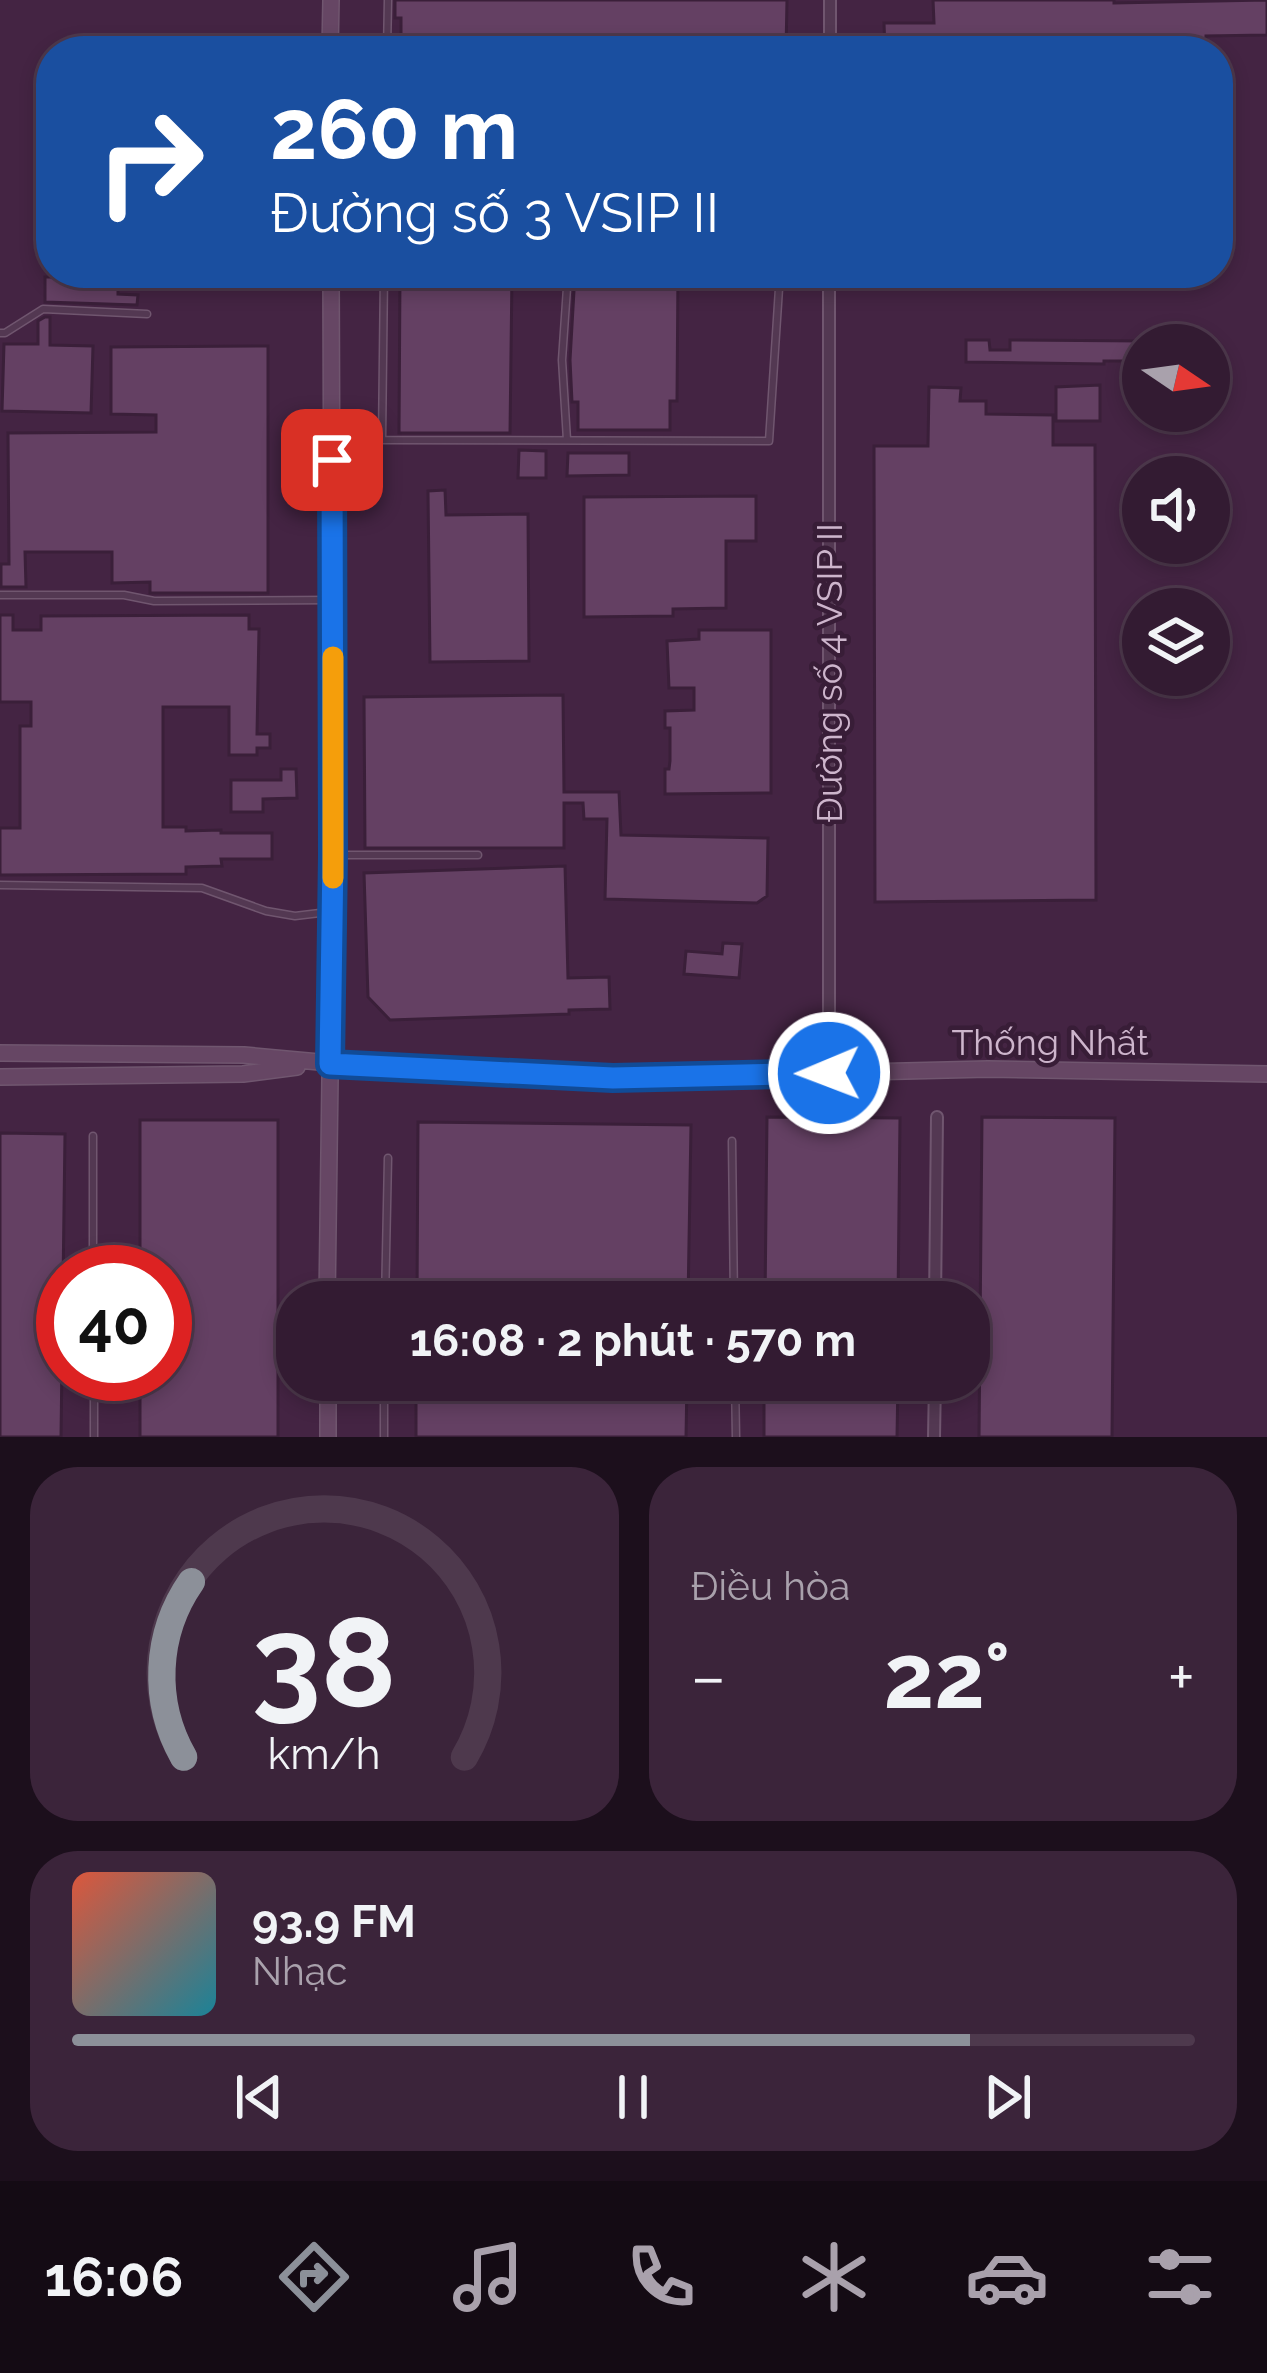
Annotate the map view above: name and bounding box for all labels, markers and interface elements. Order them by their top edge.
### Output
text: 260 m [270,80,518,179]
icon: right [72,84,228,240]
text: Đường số 3 VSIP II [270,181,719,245]
north arrow [1122,324,1230,432]
map controls [1122,324,1230,696]
pin [281,409,383,511]
icon: arrive [299,427,365,493]
button: sound [1122,456,1230,564]
street label: Đường số 4 VSIP II [808,523,850,823]
button: layers [1122,588,1230,696]
position arrow [766,1010,892,1136]
street label: Thống Nhất [951,1021,1149,1063]
speed limit sign: 40 [36,1245,192,1401]
text: 16:08 · 2 phút · 570 m [410,1314,856,1367]
text: Điều hòa [691,1563,850,1609]
text: 38 [252,1589,397,1735]
text: 22° [884,1623,1010,1729]
text: − [691,1638,726,1715]
text: + [1168,1638,1195,1715]
text: km/h [268,1729,381,1779]
text: 93.9 FM [252,1895,416,1948]
text: Nhạc [252,1948,348,1994]
icon: previous [226,2064,292,2130]
icon: pause [600,2064,666,2130]
icon: next [975,2064,1041,2130]
icon: directions [272,2235,356,2319]
icon: music [446,2235,530,2319]
icon: phone [619,2235,703,2319]
icon: climate [792,2235,876,2319]
icon: car [965,2235,1049,2319]
icon: filters [1138,2235,1222,2319]
text: 16:06 [45,2245,183,2309]

